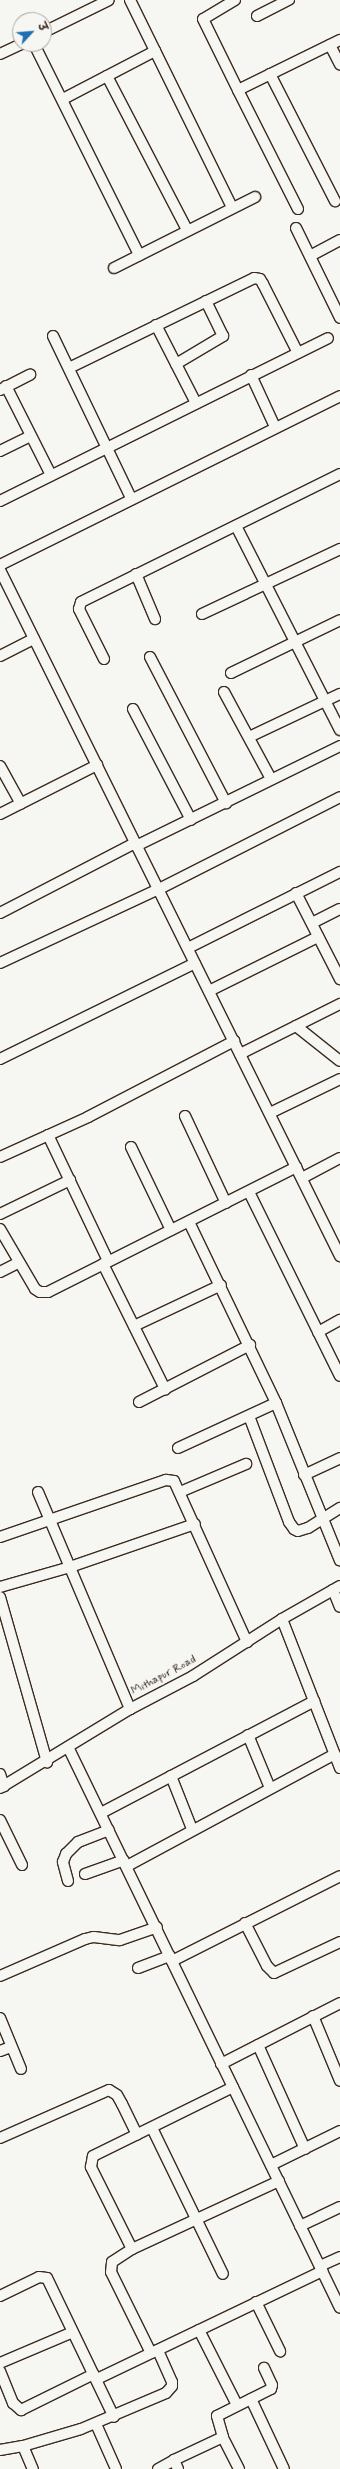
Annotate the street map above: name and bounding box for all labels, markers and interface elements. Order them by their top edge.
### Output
north arrow [12,12,52,52]
text: उ [34,21,50,34]
street label: Mithapur Road [129,1653,199,1699]

